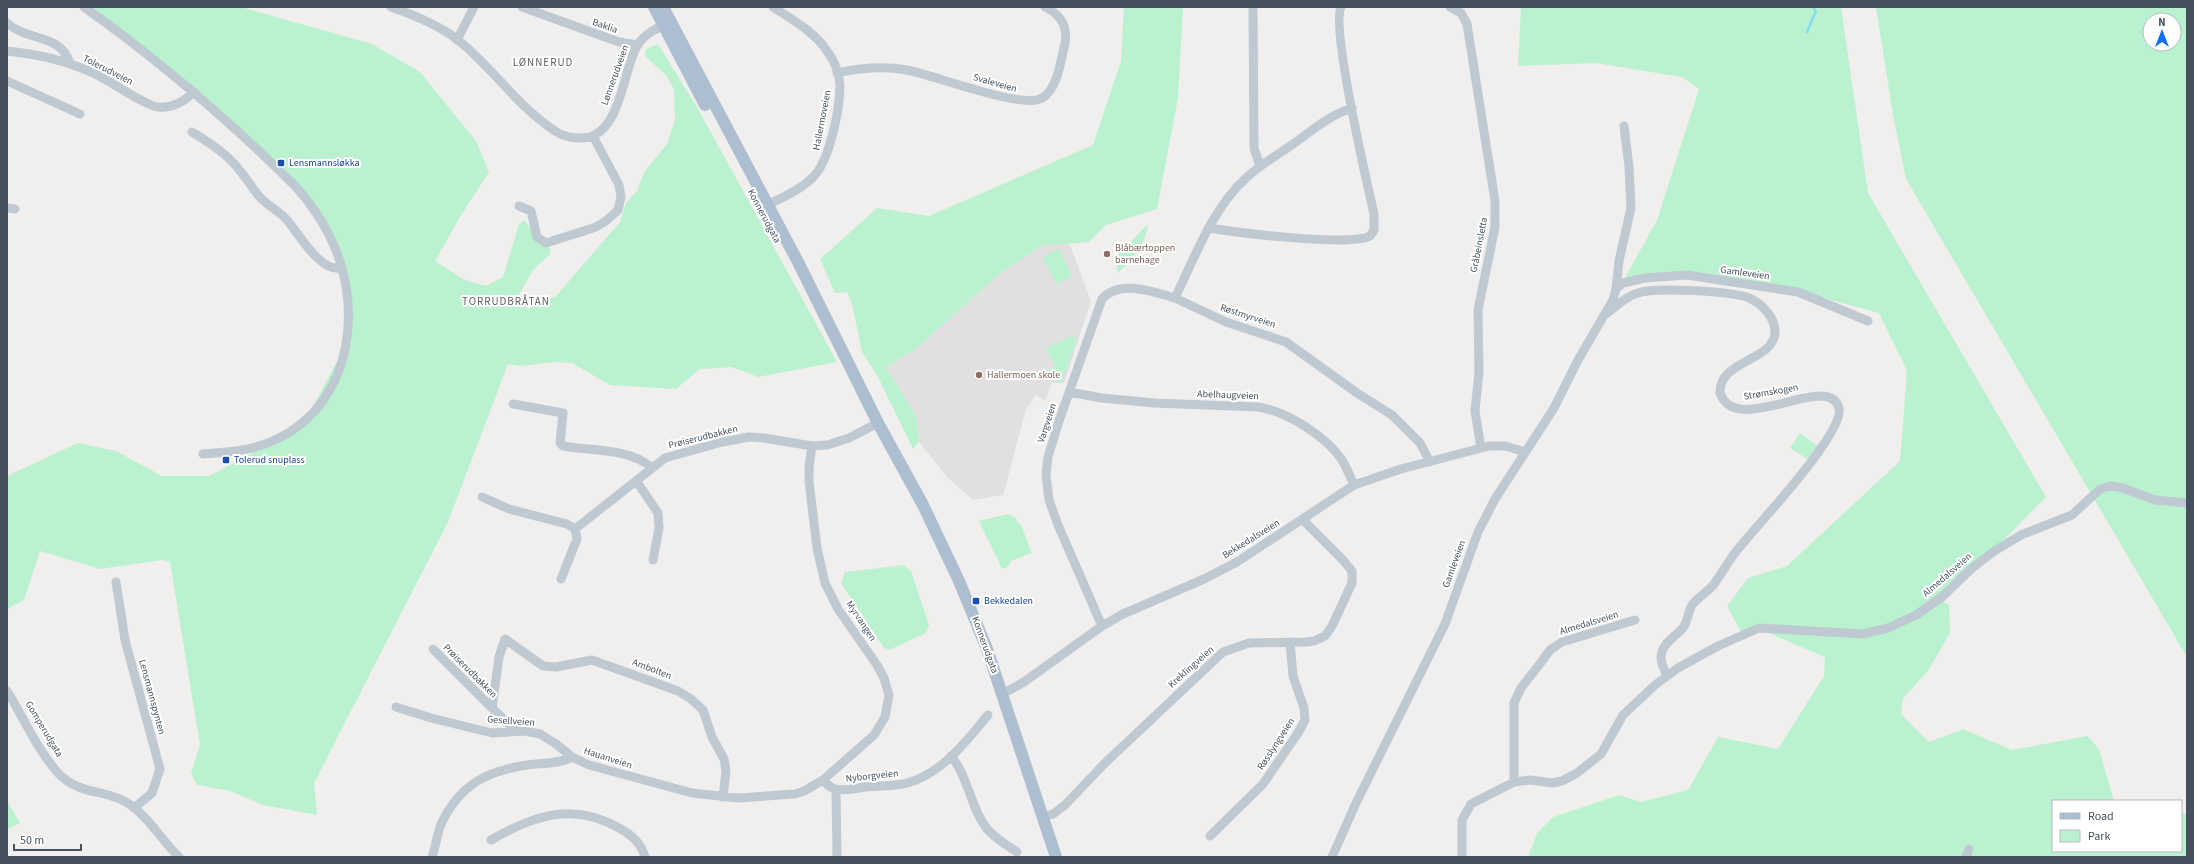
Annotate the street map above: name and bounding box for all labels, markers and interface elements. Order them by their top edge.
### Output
north arrow [2142,12,2182,52]
street label: Baklia [590,15,620,37]
text: N [2158,15,2166,30]
street label: Lønnerudveien [598,43,632,107]
street label: Tolerudveien [81,51,135,89]
district label: LØNNERUD [513,55,573,70]
street label: Svaleveien [971,70,1019,96]
street label: Hallermoveien [809,89,835,151]
place label: Lensmannsløkka [289,156,360,170]
marker: Lensmannsløkka [276,158,286,168]
street label: Konnerudgata [744,186,784,246]
street label: Gråbeinsletta [1467,216,1491,274]
place label: Blåbærtoppen barnehage [1115,241,1175,267]
marker: Blåbærtoppen barnehage [1102,249,1112,259]
street label: Gamleveien [1719,263,1771,283]
district label: TORRUDBRÅTAN [462,294,550,309]
street label: Røstmyrveien [1218,300,1278,332]
place label: Hallermoen skole [987,368,1060,382]
marker: Hallermoen skole [974,370,984,380]
street label: Strømskogen [1743,380,1799,404]
street label: Abelhaugveien [1197,387,1259,403]
street label: Vargveien [1034,401,1060,445]
street label: Prøiserudbakken [667,422,739,452]
place label: Tolerud snuplass [234,453,305,467]
marker: Tolerud snuplass [221,455,231,465]
street label: Bekkedalsveien [1220,516,1282,562]
street label: Gamleveien [1439,538,1469,590]
street label: Almedalsveien [1919,550,1975,600]
place label: Bekkedalen [984,594,1033,608]
marker: Bekkedalen [971,596,981,606]
street label: Myrvangen [842,598,880,644]
street label: Almedalsveien [1558,607,1620,639]
street label: Konnerudgata [968,615,1002,675]
street label: Prøiserudbakken [440,641,500,701]
street label: Kreklingveien [1165,643,1217,691]
street label: Ambolten [630,655,674,683]
street label: Lensmannspynten [135,658,169,736]
street label: Gomperudgata [22,698,66,760]
street label: Gesellveien [487,712,535,730]
street label: Røsslyngveien [1254,715,1298,773]
street label: Hauanveien [582,744,634,772]
street label: Nyborgveien [845,766,899,786]
legend [2052,800,2182,852]
text: Road [2088,808,2114,825]
scale bar [14,826,81,852]
text: Park [2088,828,2110,845]
text: 50 m [20,832,44,849]

